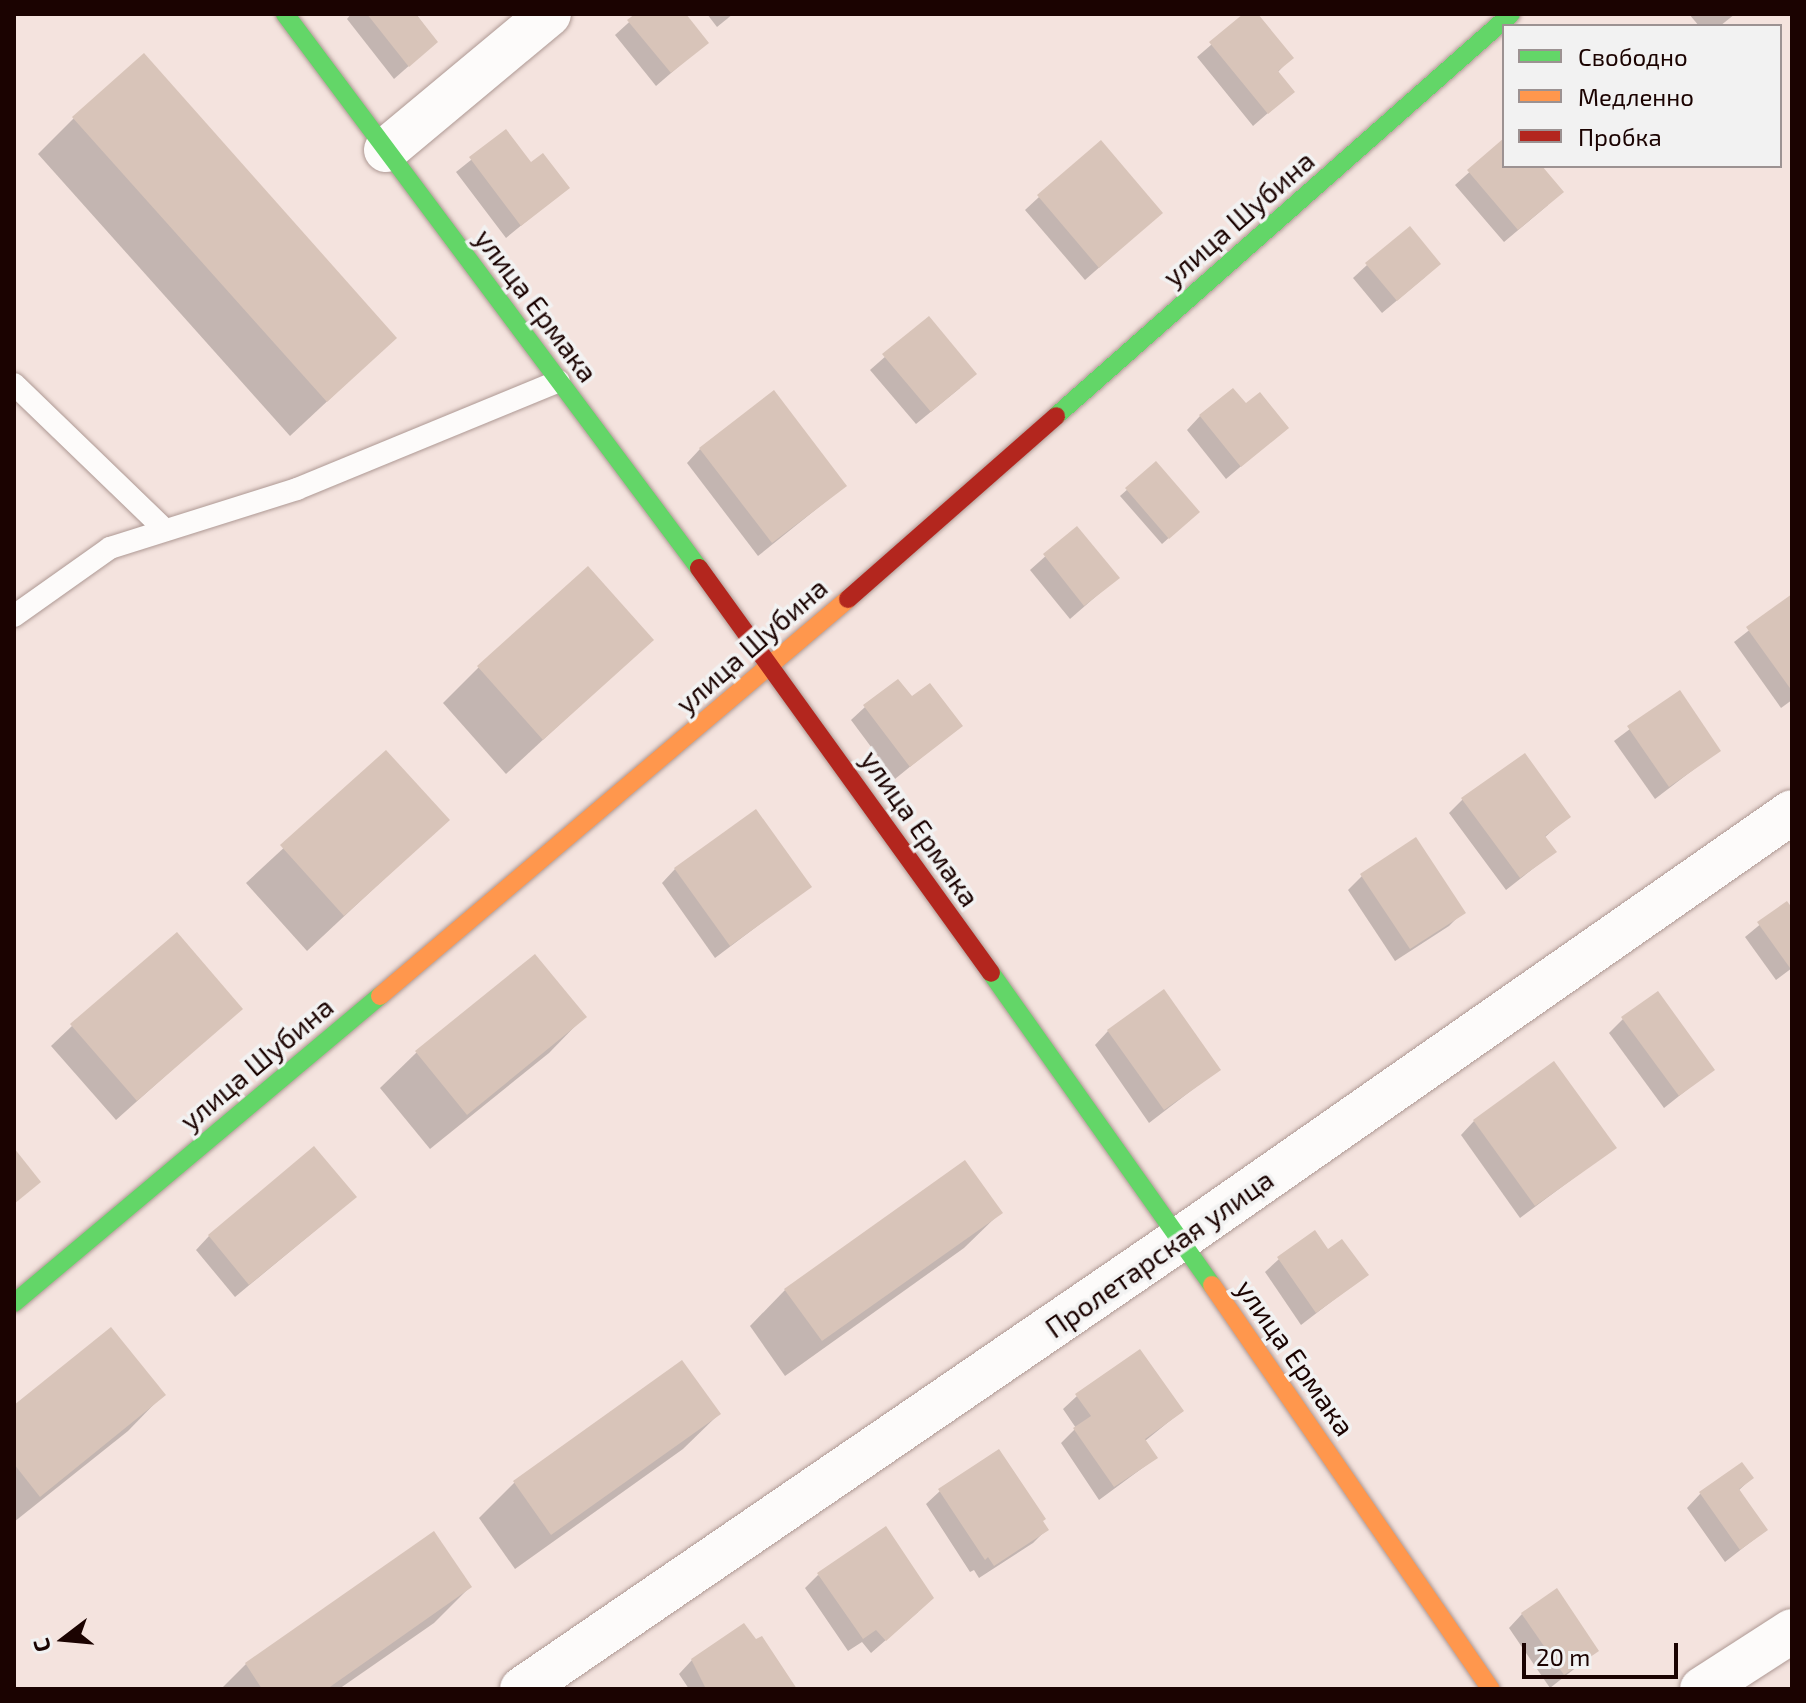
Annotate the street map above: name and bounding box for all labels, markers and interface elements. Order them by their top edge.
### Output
legend [1502,24,1782,168]
text: Свободно [1578,42,1688,71]
text: Медленно [1578,82,1694,111]
text: Пробка [1578,122,1662,151]
street label: улица Шубина [1155,143,1321,293]
street label: улица Ермака [468,222,606,388]
street label: улица Шубина [668,570,834,720]
street label: улица Ермака [855,743,987,913]
street label: улица Шубина [173,989,339,1137]
street label: Пролетарская улица [1039,1162,1279,1344]
street label: улица Ермака [1230,1272,1362,1442]
north arrow [24,1599,104,1679]
scale bar [1526,1627,1682,1677]
text: С [27,1636,55,1655]
text: 20 m [1536,1642,1590,1671]

